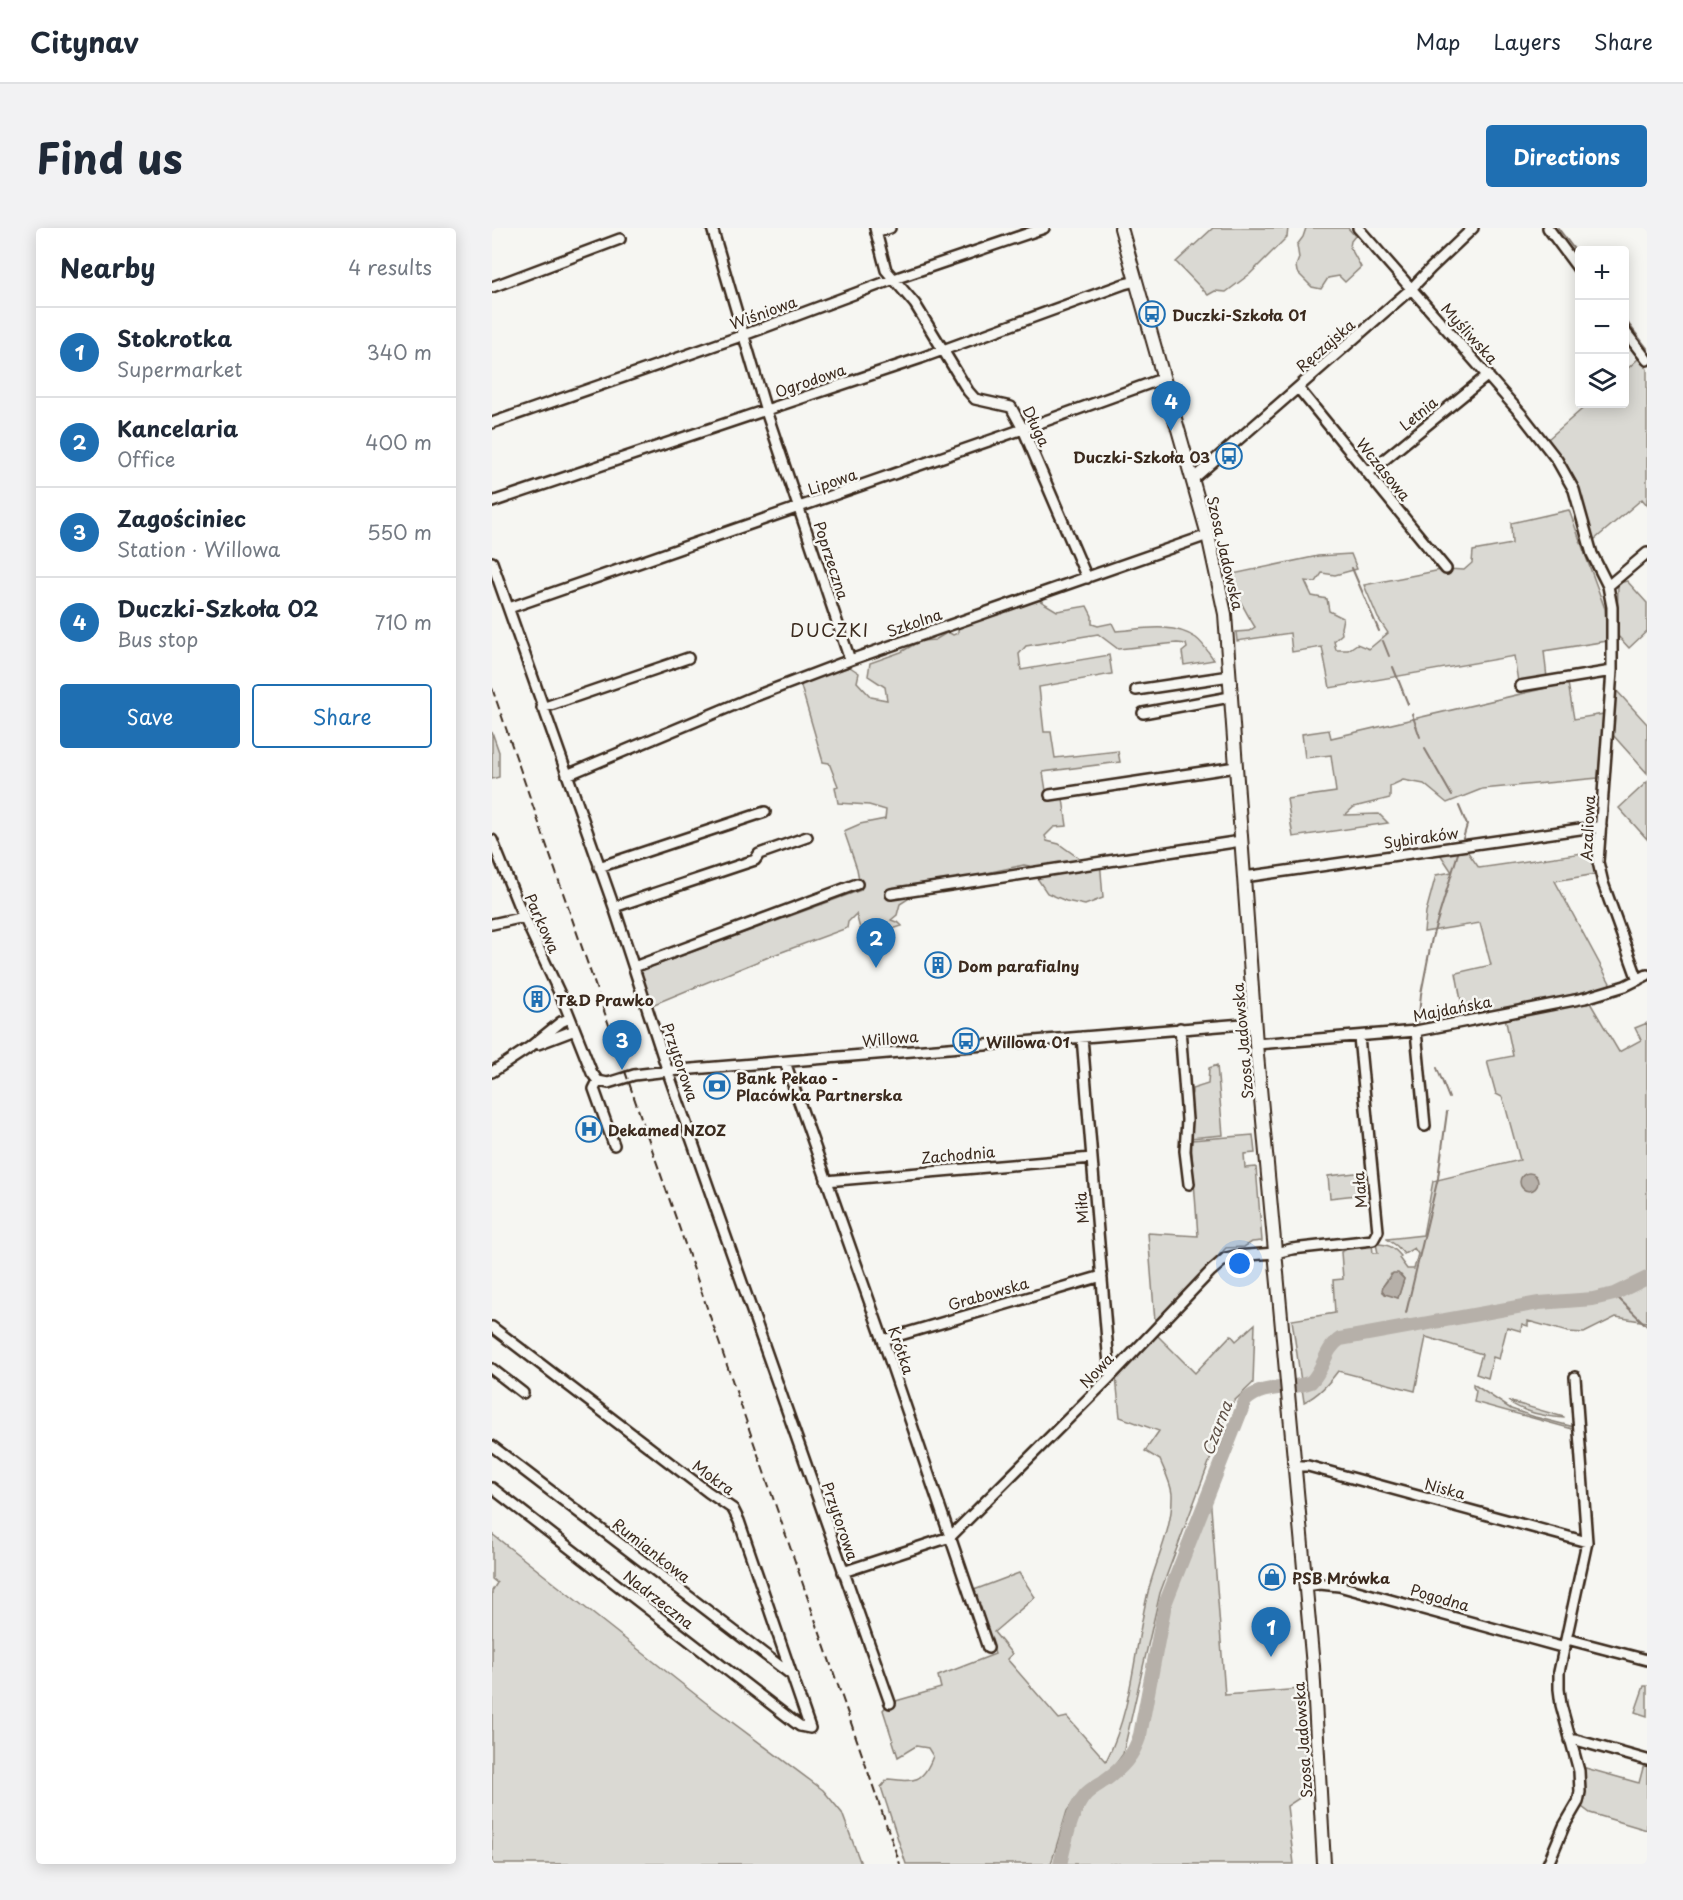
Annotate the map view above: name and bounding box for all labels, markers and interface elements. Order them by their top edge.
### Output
text: Citynav [30,20,139,63]
text: Map [1416,25,1460,57]
text: Layers [1493,25,1561,57]
text: Share [1594,25,1653,57]
text: Find us [36,125,183,188]
button: Directions [1486,125,1647,187]
map controls [1575,246,1629,408]
button: + [1575,246,1629,300]
text: Nearby [60,248,155,287]
text: 4 results [348,252,432,282]
street label: Wiśniowa [726,289,800,335]
street label: Myśliwska [1436,297,1504,369]
bus stop icon: Duczki-Szkoła 01 [1137,299,1167,329]
button: − [1575,300,1629,354]
place label: Duczki-Szkoła 01 [1172,303,1306,326]
street label: Ręczajska [1291,312,1360,377]
text: Stokrotka [117,321,232,354]
text: 1 [75,337,84,367]
text: 340 m [367,337,432,367]
text: Supermarket [117,354,243,384]
button: layers [1575,354,1629,408]
street label: Ogrodowa [772,357,849,403]
pin: 4 [1152,382,1190,431]
street label: Letnia [1394,390,1443,436]
street label: Długa [1017,402,1057,451]
text: Kancelaria [117,411,238,444]
text: 2 [72,427,87,457]
text: 400 m [365,427,432,457]
street label: Wczasowa [1351,433,1417,506]
bus stop icon: Duczki-Szkoła 03 [1214,441,1244,471]
text: Office [117,444,175,474]
place label: Duczki-Szkoła 03 [1073,445,1210,468]
street label: Lipowa [804,462,860,500]
street label: Szosa Jadowska [1202,494,1250,613]
text: Zagościniec [117,501,246,534]
text: 3 [73,517,86,547]
text: 550 m [367,517,432,547]
street label: Poprzeczna [809,518,856,603]
text: Station · Willowa [117,534,280,564]
text: Duczki-Szkoła 02 [117,591,319,624]
street label: Szkolna [883,602,945,642]
text: 4 [73,607,86,637]
text: 710 m [375,607,432,637]
district label: DUCZKI [790,616,870,643]
text: Bus stop [117,624,198,654]
button: Save [60,684,240,748]
button: Share [252,684,432,748]
street label: Azaliowa [1574,794,1600,861]
street label: Sybiraków [1382,820,1461,854]
street label: Parkowa [520,889,567,957]
pin: 2 [856,918,896,968]
building icon: Dom parafialny [923,950,953,980]
place label: Dom parafialny [958,954,1079,977]
street label: Szosa Jadowska [1225,981,1259,1100]
building icon: T&D Prawko [522,984,552,1014]
place label: T&D Prawko [556,988,654,1011]
street label: Majdańska [1411,989,1494,1027]
pin: 3 [602,1020,642,1070]
street label: Przytorowa [657,1020,705,1105]
street label: Willowa [861,1024,920,1052]
bus stop icon: Willowa 01 [951,1026,981,1056]
place label: Willowa 01 [986,1030,1070,1053]
place label: Bank Pekao - Placówka Partnerska [736,1066,903,1106]
bank icon: Bank Pekao - Placówka Partnerska [702,1071,732,1101]
hospital icon: Dekamed NZOZ [574,1114,604,1144]
place label: Dekamed NZOZ [608,1118,726,1141]
street label: Zachodnia [920,1139,997,1169]
street label: Mała [1346,1170,1372,1209]
street label: Miła [1068,1191,1094,1225]
your location [1225,1249,1254,1278]
street label: Grabowska [945,1270,1032,1315]
street label: Krótka [883,1323,921,1378]
street label: Nowa [1074,1347,1119,1393]
water label: Czarna [1195,1397,1238,1459]
street label: Mokra [688,1454,741,1501]
street label: Niska [1422,1471,1469,1505]
street label: Przytorowa [817,1479,865,1564]
street label: Rumiankowa [608,1512,696,1588]
shop icon: PSB Mrówka [1257,1562,1287,1592]
street label: Nadrzeczna [619,1564,700,1634]
place label: PSB Mrówka [1292,1566,1390,1589]
street label: Pogodna [1408,1578,1473,1617]
pin: 1 [1252,1608,1290,1657]
street label: Szosa Jadowska [1286,1681,1318,1799]

